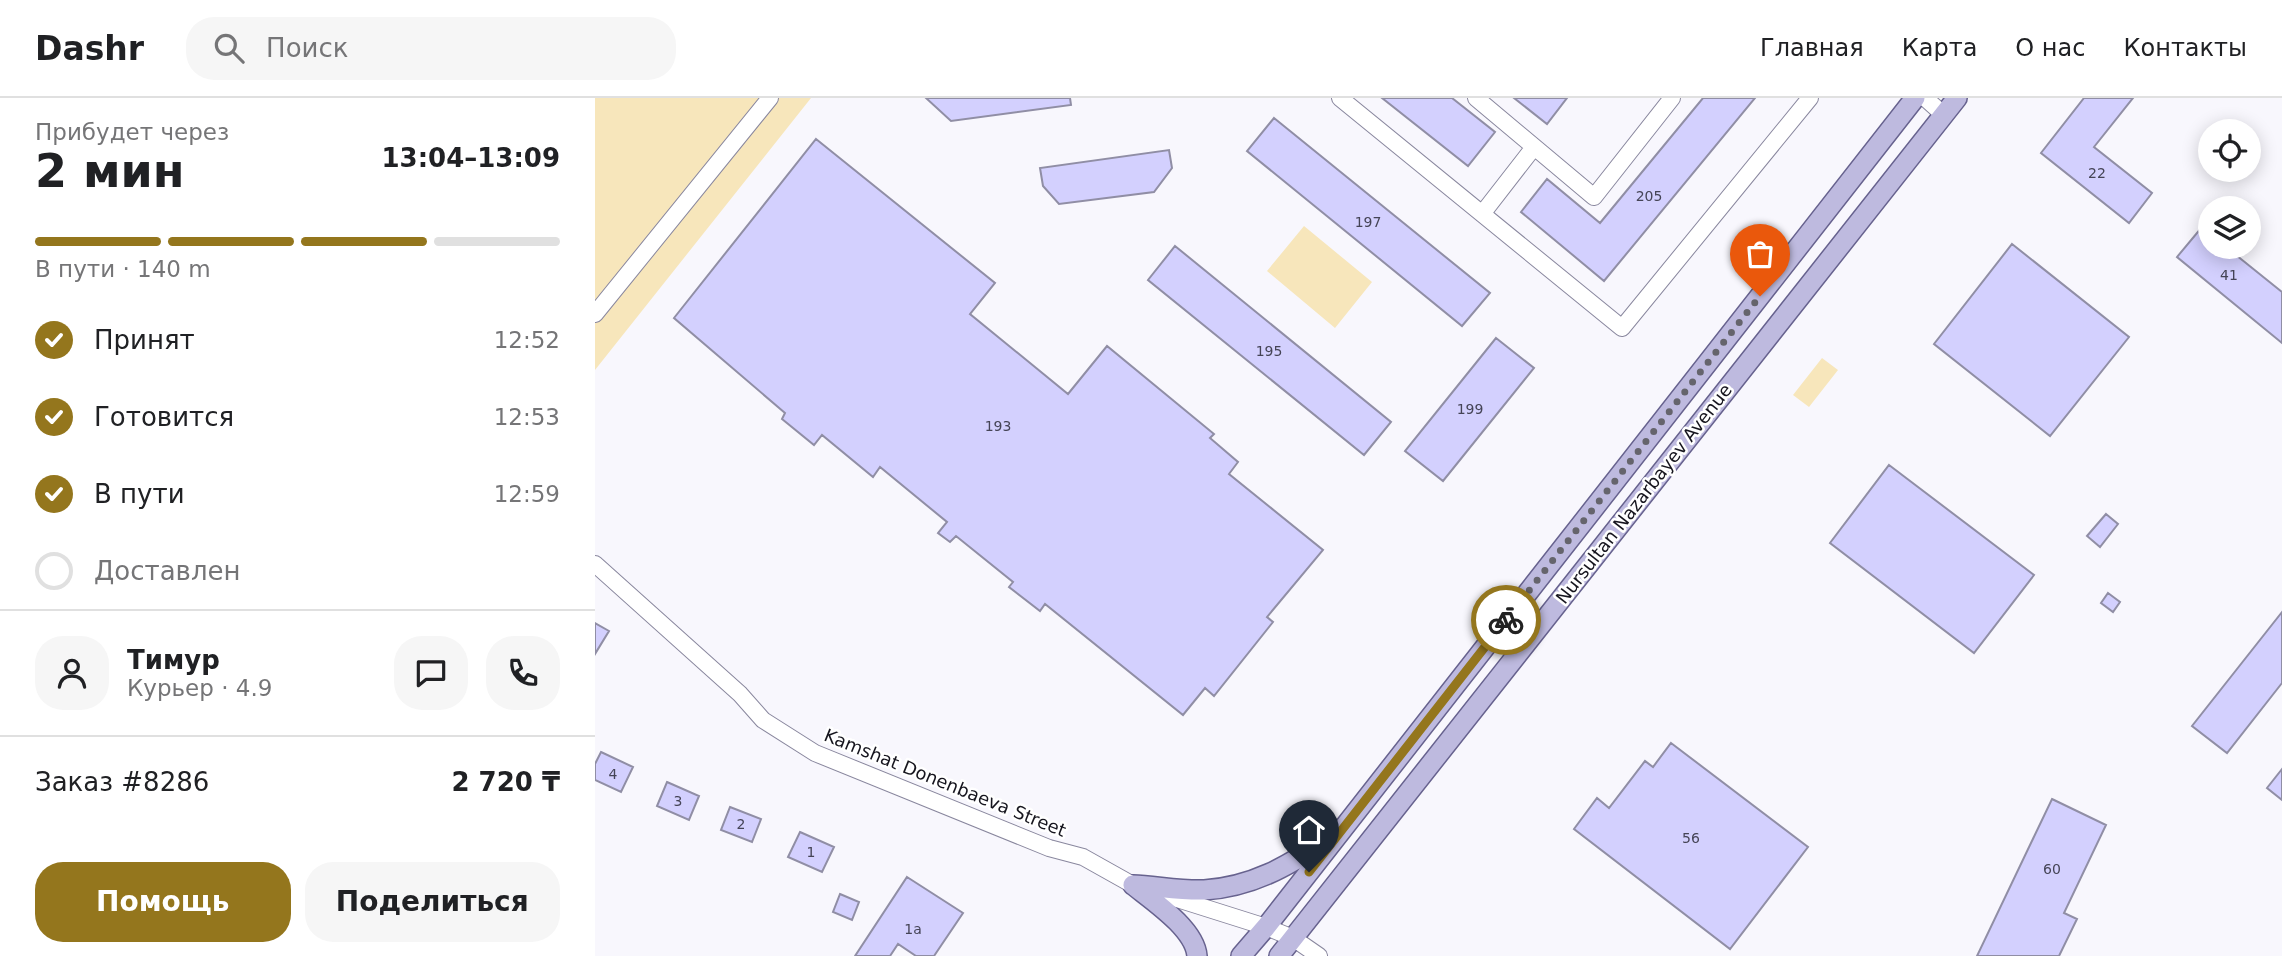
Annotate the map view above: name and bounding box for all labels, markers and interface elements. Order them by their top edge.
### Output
search box [186,17,676,80]
text: Dashr [35,29,144,68]
icon: search [210,29,248,67]
text: Поиск [266,33,348,63]
text: Главная [1760,34,1864,62]
text: Карта [1902,34,1977,62]
text: О нас [2015,34,2085,62]
text: Контакты [2123,34,2247,62]
text: Прибудет через [35,119,229,145]
map controls [2198,119,2261,259]
button: locate [2198,119,2261,182]
text: 13:04–13:09 [381,143,560,173]
text: 2 мин [35,144,185,198]
house number: 22 [2088,165,2106,181]
house number: 205 [1636,188,1662,204]
button: layers [2198,196,2261,259]
house number: 197 [1355,214,1381,230]
pin [1730,224,1790,296]
icon: bag [1741,235,1779,273]
text: В пути · 140 m [35,256,211,282]
house number: 41 [2220,267,2238,283]
icon: check [35,321,73,359]
text: Принят [94,325,195,355]
text: 12:52 [494,327,560,353]
house number: 195 [1256,343,1282,359]
street label: Nursultan Nazarbayev Avenue [1551,380,1736,608]
icon: check [35,398,73,436]
house number: 199 [1457,401,1483,417]
text: Готовится [94,402,234,432]
text: 12:53 [494,404,560,430]
house number: 193 [985,418,1011,434]
icon: check [35,475,73,513]
text: В пути [94,479,185,509]
text: 12:59 [494,481,560,507]
text: Доставлен [94,556,241,586]
courier [1471,585,1541,655]
icon: bike [1487,601,1525,639]
button: person [35,636,109,710]
button: chat [394,636,468,710]
button: phone [486,636,560,710]
text: Тимур [127,645,220,675]
text: Курьер · 4.9 [127,675,272,701]
street label: Kamshat Donenbaeva Street [821,724,1069,841]
house number: 4 [609,766,618,782]
text: Заказ #8286 [35,767,209,797]
text: 2 720 ₸ [451,767,560,797]
house number: 3 [674,793,682,809]
pin [1279,800,1339,872]
icon: home [1290,811,1328,849]
house number: 2 [737,816,745,832]
house number: 56 [1682,830,1700,846]
house number: 1 [807,844,815,860]
house number: 60 [2043,861,2061,877]
button: Помощь [35,862,291,942]
button: Поделиться [305,862,560,942]
house number: 1а [904,921,922,937]

